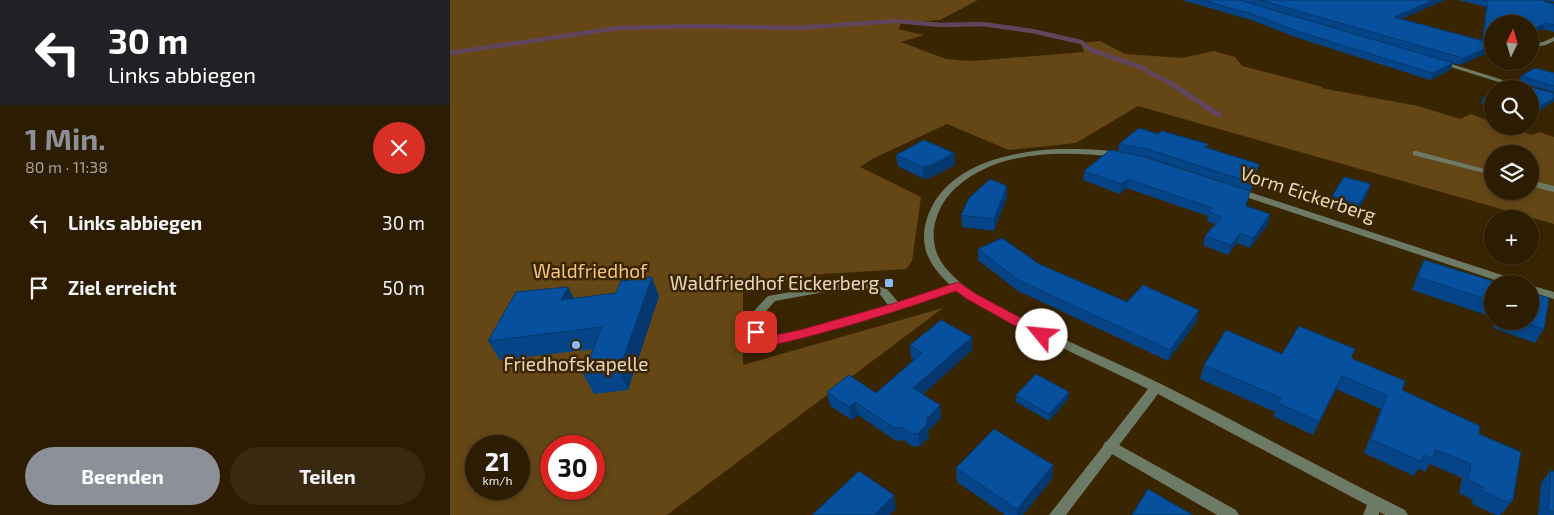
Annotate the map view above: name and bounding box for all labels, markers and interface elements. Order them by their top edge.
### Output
north arrow [1484,15,1539,70]
map controls [1484,15,1539,330]
text: 30 m [108,19,188,61]
icon: left [25,20,90,85]
text: Links abbiegen [108,61,256,87]
button: search [1484,80,1539,135]
text: 1 Min. [25,120,106,156]
button: close [373,122,425,174]
button: layers [1484,145,1539,200]
text: 80 m · 11:38 [25,157,108,176]
street label: Vorm Eickerberg [1237,161,1379,226]
icon: left [25,209,53,237]
button: + [1484,210,1539,265]
text: Links abbiegen [68,211,202,234]
text: 30 m [382,211,425,234]
park label: Waldfriedhof [533,259,648,282]
place label: Waldfriedhof Eickerberg [670,271,879,294]
icon: arrive [25,274,53,302]
button: − [1484,275,1539,330]
text: Ziel erreicht [68,276,177,299]
text: 50 m [382,276,425,299]
marker: Waldfriedhof Eickerberg [883,277,895,289]
position arrow [1015,308,1067,360]
pin [735,311,777,353]
icon: arrive [742,318,770,346]
marker: Friedhofskapelle [570,339,582,351]
place label: Friedhofskapelle [504,352,648,375]
speed limit sign: 30 [540,435,605,500]
text: 21 [485,446,510,476]
button: Beenden [25,447,220,505]
button: Teilen [230,447,425,505]
text: km/h [483,473,512,487]

